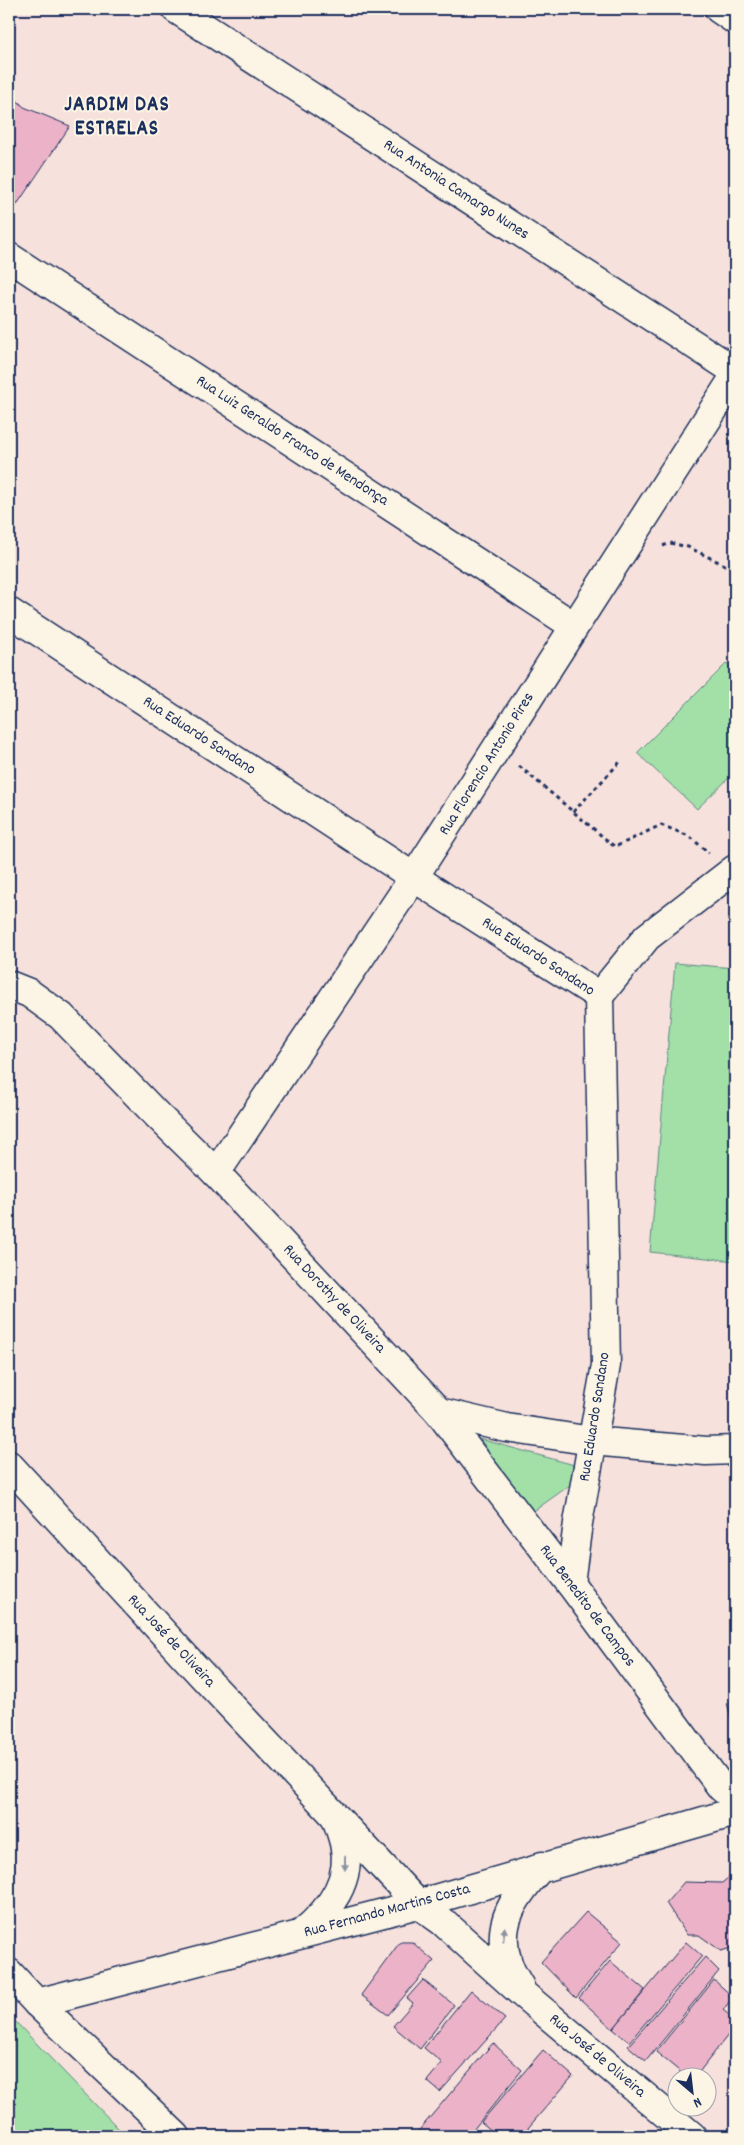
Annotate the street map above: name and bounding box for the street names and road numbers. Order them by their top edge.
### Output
street label: Rua Antonia Camargo Nunes [378,134,534,246]
street label: Rua Luiz Geraldo Franco de Mendonça [191,370,393,512]
street label: Rua Florencio Antonio Pires [434,688,541,840]
street label: Rua Eduardo Sandano [138,691,260,781]
street label: Rua Eduardo Sandano [477,912,599,1002]
street label: Rua Dorothy de Oliveira [277,1239,391,1359]
street label: Rua Eduardo Sandano [573,1351,617,1483]
street label: Rua Benedito de Campos [533,1540,641,1672]
street label: Rua José de Oliveira [122,1589,221,1693]
street label: Rua Fernando Martins Costa [301,1878,473,1944]
street label: Rua José de Oliveira [544,2009,651,2104]

